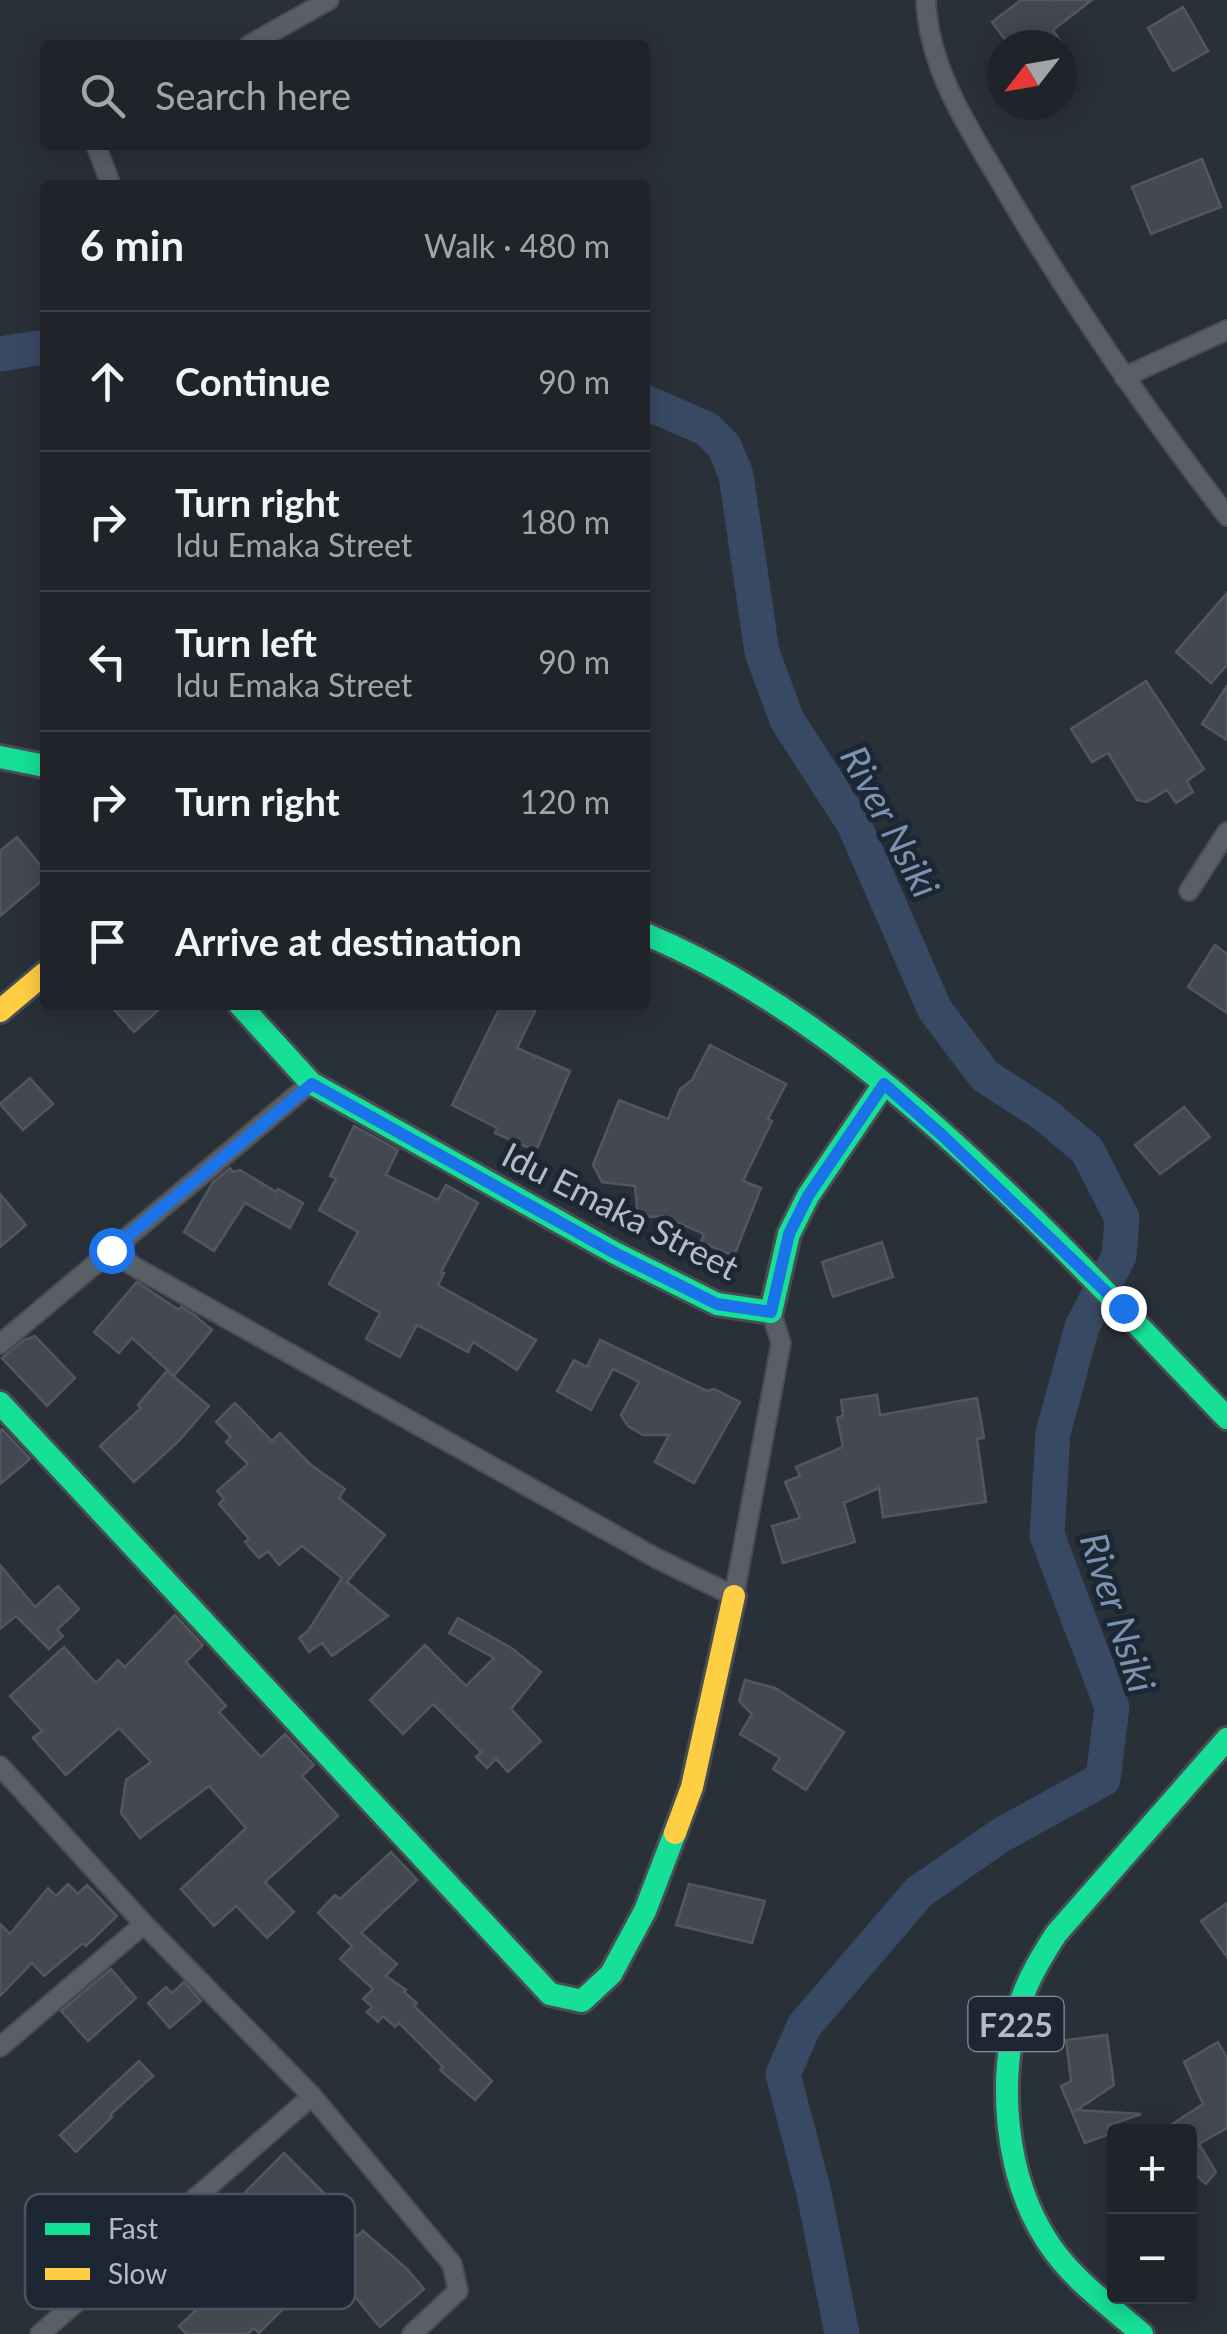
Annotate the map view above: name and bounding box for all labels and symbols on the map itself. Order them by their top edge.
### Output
north arrow [987,30,1077,120]
water label: River Nsiki [832,737,950,905]
street label: Idu Emaka Street [496,1132,747,1288]
route start [89,1228,135,1274]
route end [1101,1286,1147,1332]
water label: River Nsiki [1072,1526,1166,1698]
road number: F225 [968,1997,1064,2051]
legend [25,2194,355,2309]
text: Fast [108,2211,158,2245]
text: Slow [108,2256,167,2290]

